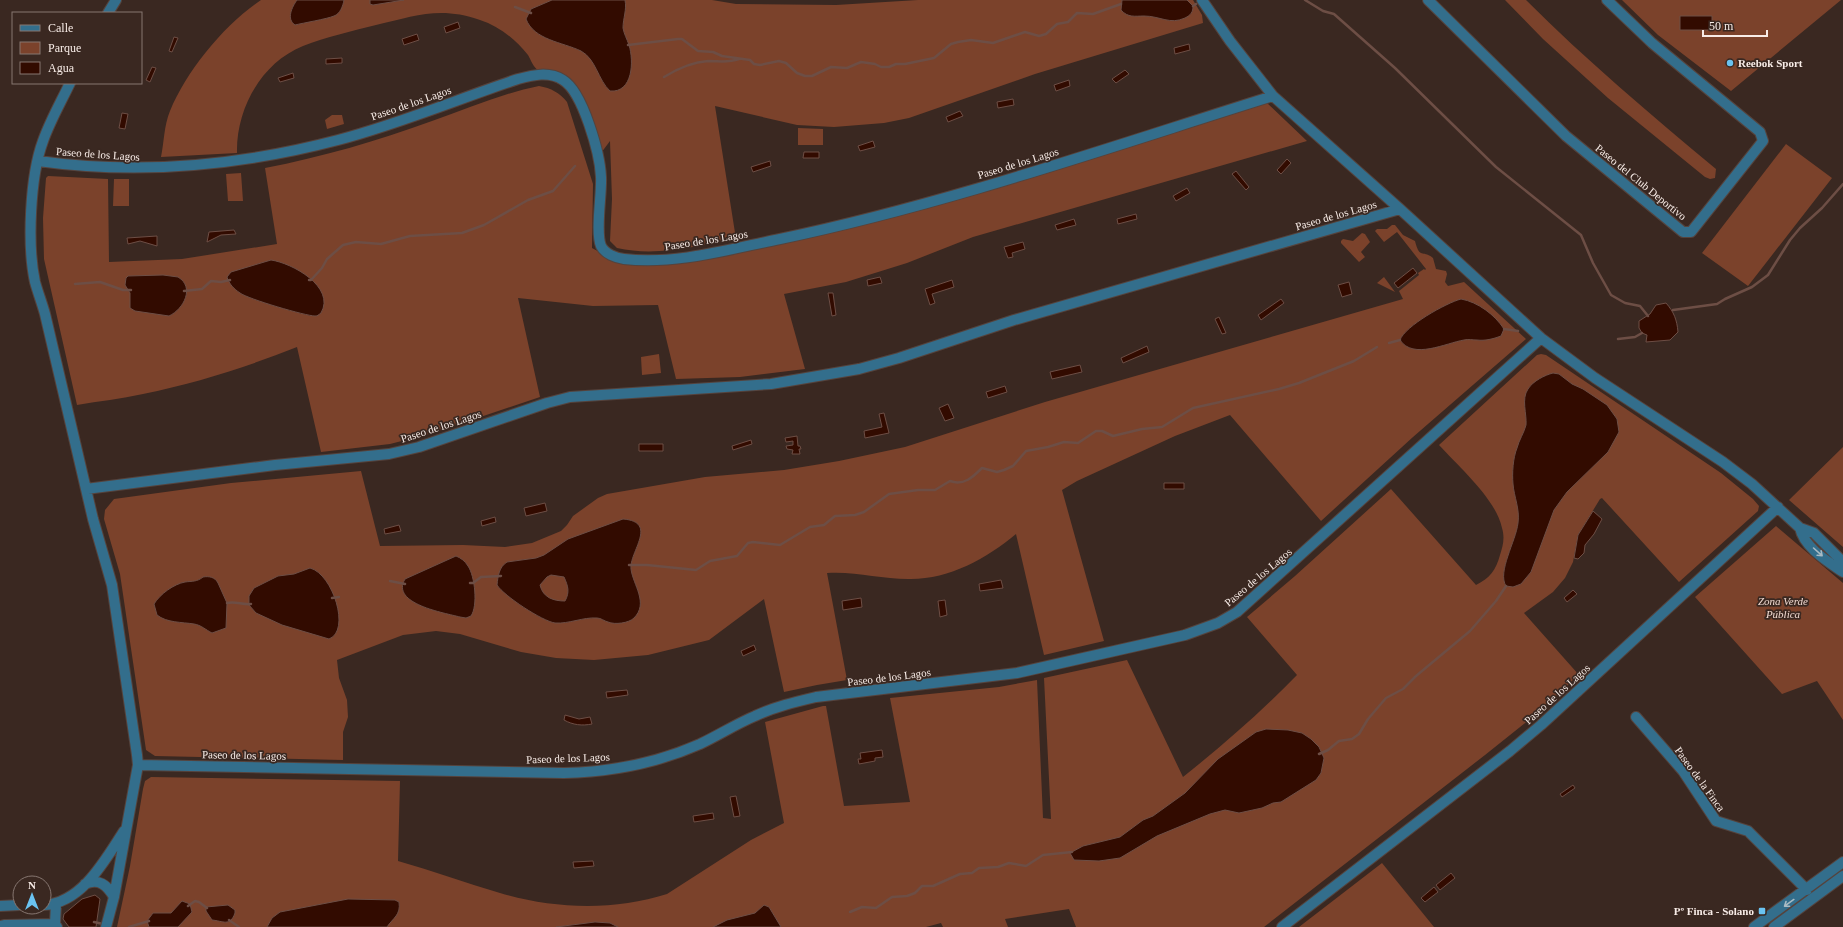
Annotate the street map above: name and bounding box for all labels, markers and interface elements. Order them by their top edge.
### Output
legend [12,12,142,84]
scale bar [1703,12,1767,38]
text: 50 m [1709,19,1734,33]
text: Calle [48,21,73,35]
text: Parque [48,41,81,55]
place label: Reebok Sport [1738,57,1803,69]
marker: Reebok Sport [1725,58,1735,68]
text: Agua [48,61,75,75]
street label: Paseo de los Lagos [369,84,453,122]
street label: Paseo del Club Deportivo [1593,142,1689,223]
street label: Paseo de los Lagos [56,145,140,163]
street label: Paseo de los Lagos [976,145,1060,181]
street label: Paseo de los Lagos [1294,198,1378,232]
street label: Paseo de los Lagos [664,228,748,252]
street label: Paseo de los Lagos [399,407,483,445]
street label: Paseo de los Lagos [1222,545,1294,609]
one-way arrow [1813,548,1823,557]
park label: Zona Verde Pública [1758,595,1808,620]
street label: Paseo de los Lagos [1522,661,1592,727]
street label: Paseo de los Lagos [847,666,931,688]
street label: Paseo de la Finca [1673,744,1727,814]
street label: Paseo de los Lagos [202,748,286,762]
street label: Paseo de los Lagos [526,751,610,765]
north arrow [12,875,52,915]
text: N [28,879,36,891]
one-way arrow [1784,898,1795,907]
place label: Pº Finca - Solano [1674,905,1754,917]
marker: Pº Finca - Solano [1757,906,1767,916]

